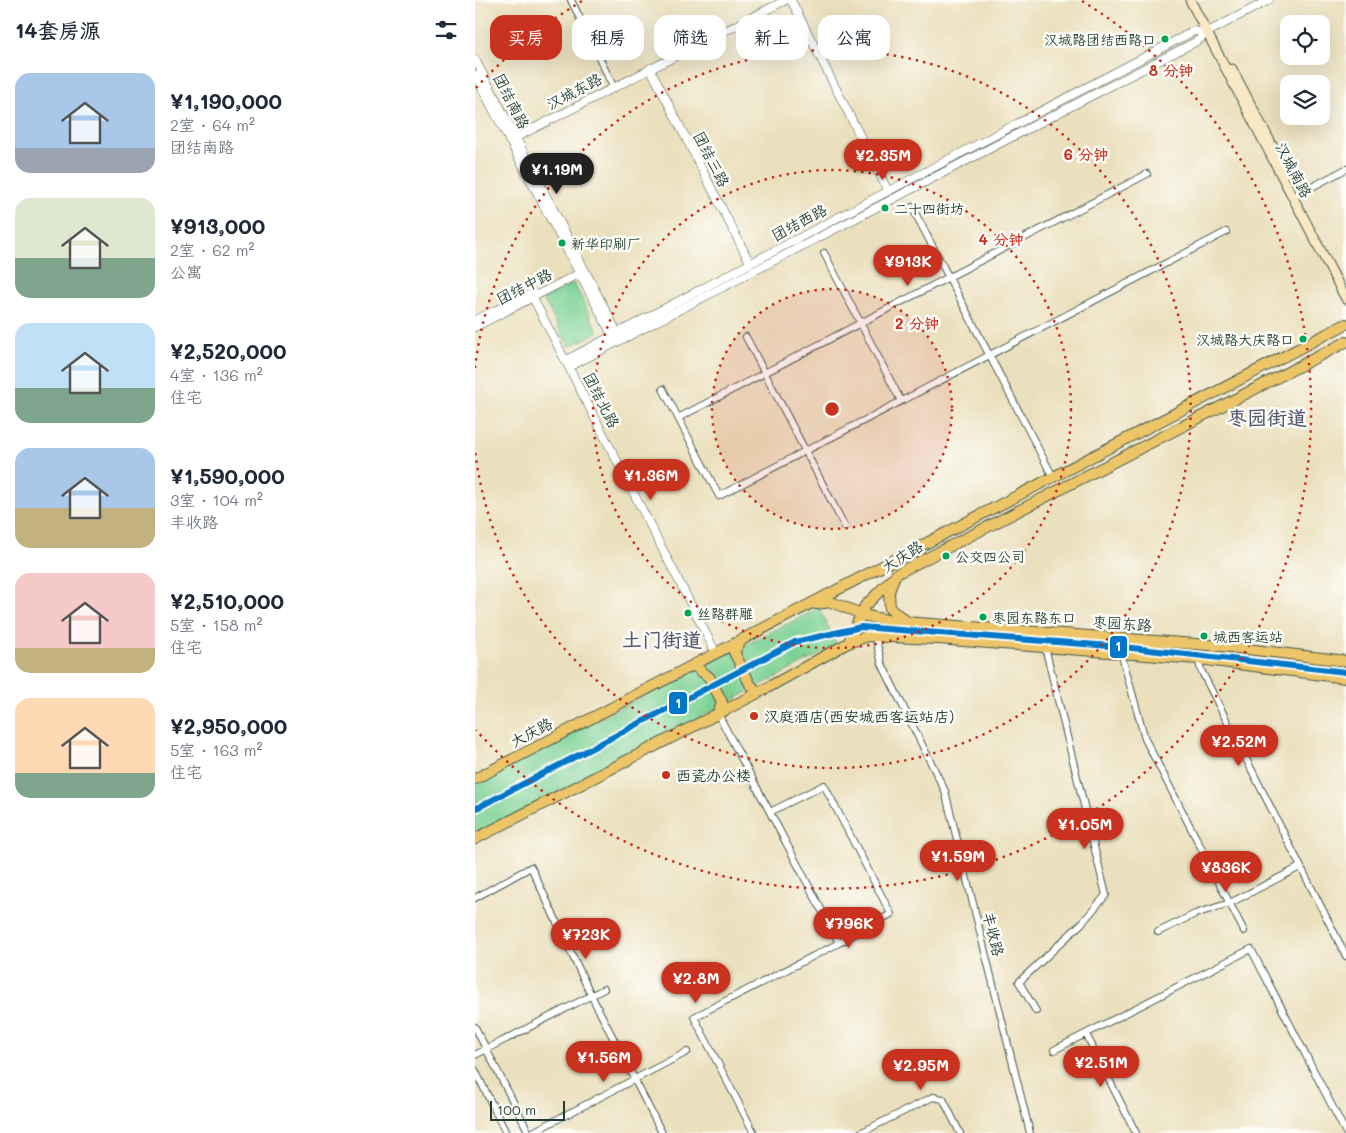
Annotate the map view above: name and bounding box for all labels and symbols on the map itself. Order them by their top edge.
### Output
place label: 汉城路团结西路口 [1044,30,1156,49]
marker: 汉城路团结西路口 [1160,34,1170,44]
text: 8 分钟 [1149,60,1193,80]
street label: 汉城东路 [543,68,605,114]
street label: 团结南路 [489,70,535,132]
street label: 团结三路 [689,128,735,190]
pin: ¥2.35M [842,138,924,181]
street label: 汉城南路 [1271,139,1317,201]
text: 6 分钟 [1064,144,1108,164]
pin: ¥1.19M [516,152,598,195]
street label: 团结西路 [768,199,830,245]
place label: 二十四街坊 [894,199,964,218]
marker: 二十四街坊 [880,203,890,213]
text: 4 分钟 [979,229,1023,249]
place label: 新华印刷厂 [571,234,641,253]
marker: 新华印刷厂 [557,238,567,248]
pin: ¥913K [873,244,943,287]
street label: 团结中路 [493,263,555,309]
text: 2 分钟 [895,313,939,333]
place label: 汉城路大庆路口 [1196,330,1294,349]
marker: 汉城路大庆路口 [1298,334,1308,344]
street label: 团结北路 [579,369,625,431]
centre of rings [823,400,841,418]
district label: 枣园街道 [1227,404,1307,430]
pin: ¥1.36M [610,458,692,501]
street label: 大庆路 [878,536,926,576]
place label: 公交四公司 [955,547,1025,566]
marker: 公交四公司 [941,551,951,561]
place label: 丝路群雕 [697,604,753,623]
marker: 丝路群雕 [683,608,693,618]
place label: 枣园东路东口 [992,608,1076,627]
street label: 枣园东路 [1091,611,1153,635]
marker: 枣园东路东口 [978,612,988,622]
district label: 土门街道 [622,626,702,652]
place label: 城西客运站 [1213,627,1283,646]
marker: 城西客运站 [1199,631,1209,641]
line badge: 1 [1109,635,1128,659]
text: 1 [1115,636,1121,655]
line badge: 1 [668,691,688,715]
text: 1 [675,693,681,712]
place label: 汉庭酒店(西安城西客运站店) [764,706,954,726]
marker: 汉庭酒店(西安城西客运站店) [748,710,760,722]
street label: 大庆路 [506,713,556,751]
pin: ¥2.52M [1198,724,1280,767]
place label: 西瓷办公楼 [676,765,751,785]
marker: 西瓷办公楼 [660,769,672,781]
pin: ¥1.05M [1044,808,1126,850]
pin: ¥1.59M [917,840,999,882]
pin: ¥836K [1191,850,1261,893]
pin: ¥796K [814,906,884,949]
street label: 丰收路 [979,910,1009,958]
pin: ¥723K [551,918,621,960]
pin: ¥2.8M [661,962,731,1004]
pin: ¥1.56M [563,1040,645,1083]
pin: ¥2.51M [1060,1046,1142,1088]
pin: ¥2.95M [880,1048,962,1091]
scale bar [490,1098,565,1121]

